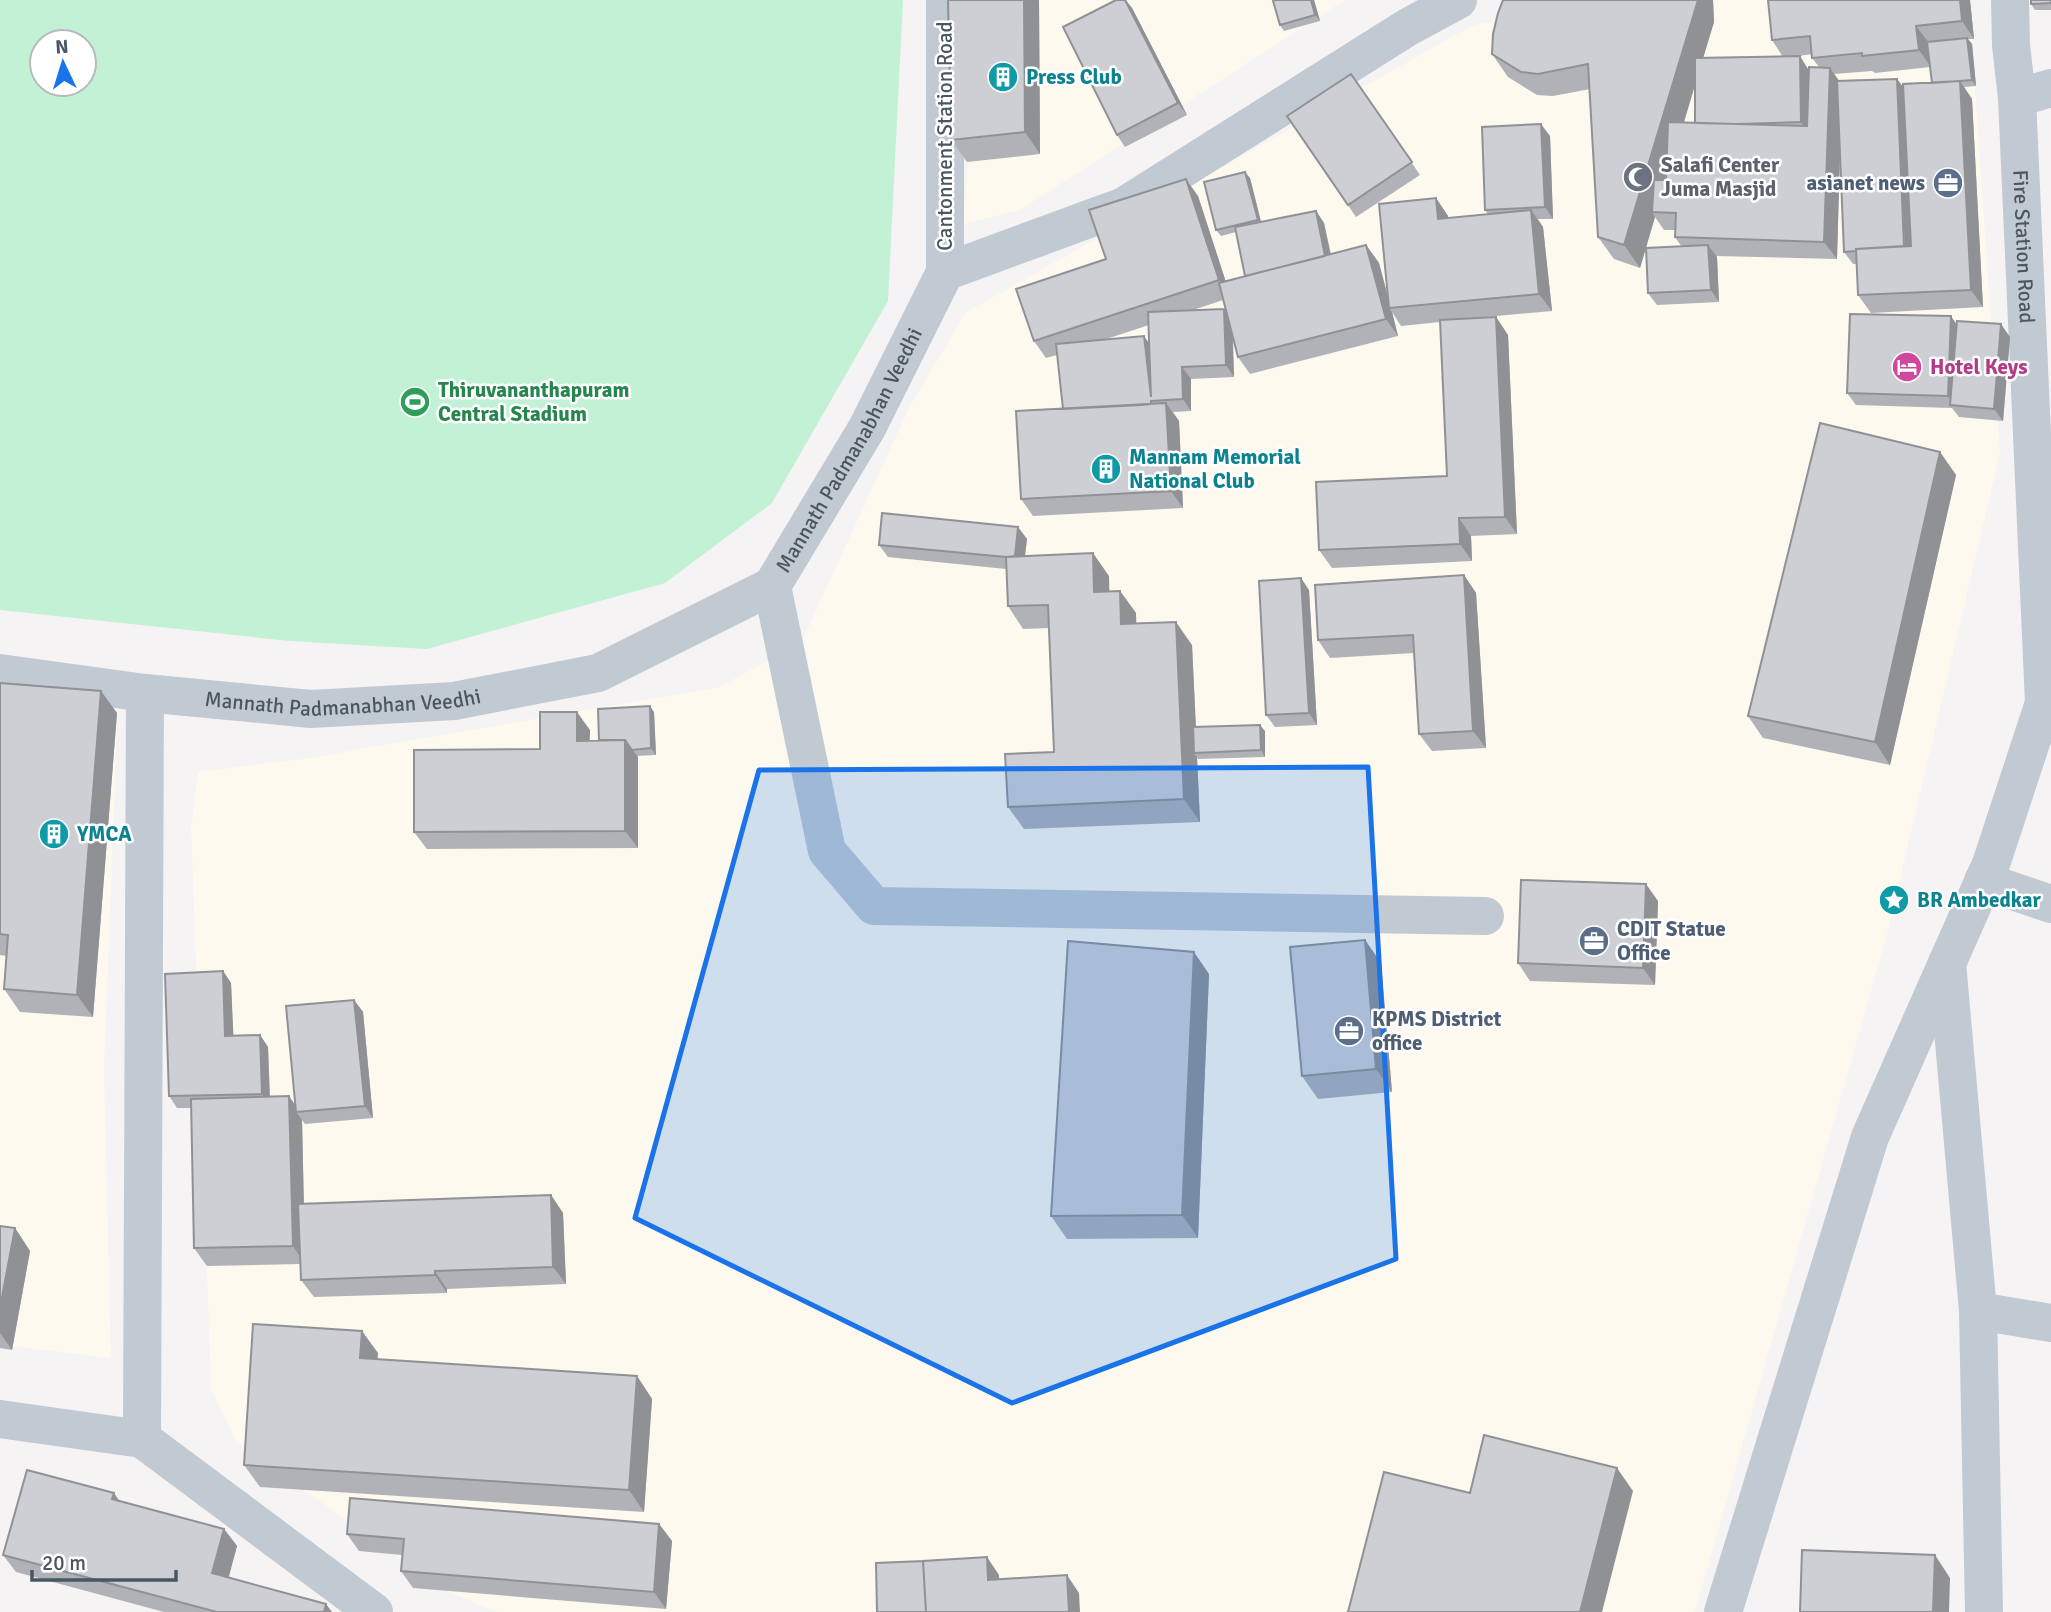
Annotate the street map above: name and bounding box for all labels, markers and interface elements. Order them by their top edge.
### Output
street label: Cantonment Station Road [932,21,958,251]
north arrow [28,28,98,98]
text: N [54,35,69,59]
building icon: Press Club [986,60,1020,94]
place label: Press Club [1026,64,1122,90]
place label: Salafi Center Juma Masjid [1661,152,1780,202]
mosque icon: Salafi Center Juma Masjid [1621,160,1655,194]
office icon: asianet news [1931,166,1965,200]
street label: Fire Station Road [2007,169,2040,324]
place label: asianet news [1806,170,1925,196]
street label: Mannath Padmanabhan Veedhi [770,323,928,577]
hotel icon: Hotel Keys [1890,350,1924,384]
place label: Hotel Keys [1930,354,2027,380]
place label: Thiruvananthapuram Central Stadium [438,377,629,427]
sports icon: Thiruvananthapuram Central Stadium [398,385,432,419]
place label: Mannam Memorial National Club [1129,444,1301,494]
building icon: Mannam Memorial National Club [1089,452,1123,486]
street label: Mannath Padmanabhan Veedhi [204,683,483,722]
building icon: YMCA [37,817,71,851]
place label: YMCA [76,821,132,847]
place icon: BR Ambedkar [1877,883,1911,917]
place label: BR Ambedkar [1917,887,2042,913]
place label: CDIT Statue Office [1617,916,1726,966]
office icon: CDIT Statue Office [1577,924,1611,958]
place label: KPMS District office [1372,1006,1501,1056]
office icon: KPMS District office [1332,1014,1366,1048]
scale bar [32,1538,175,1582]
text: 20 m [42,1550,86,1576]

